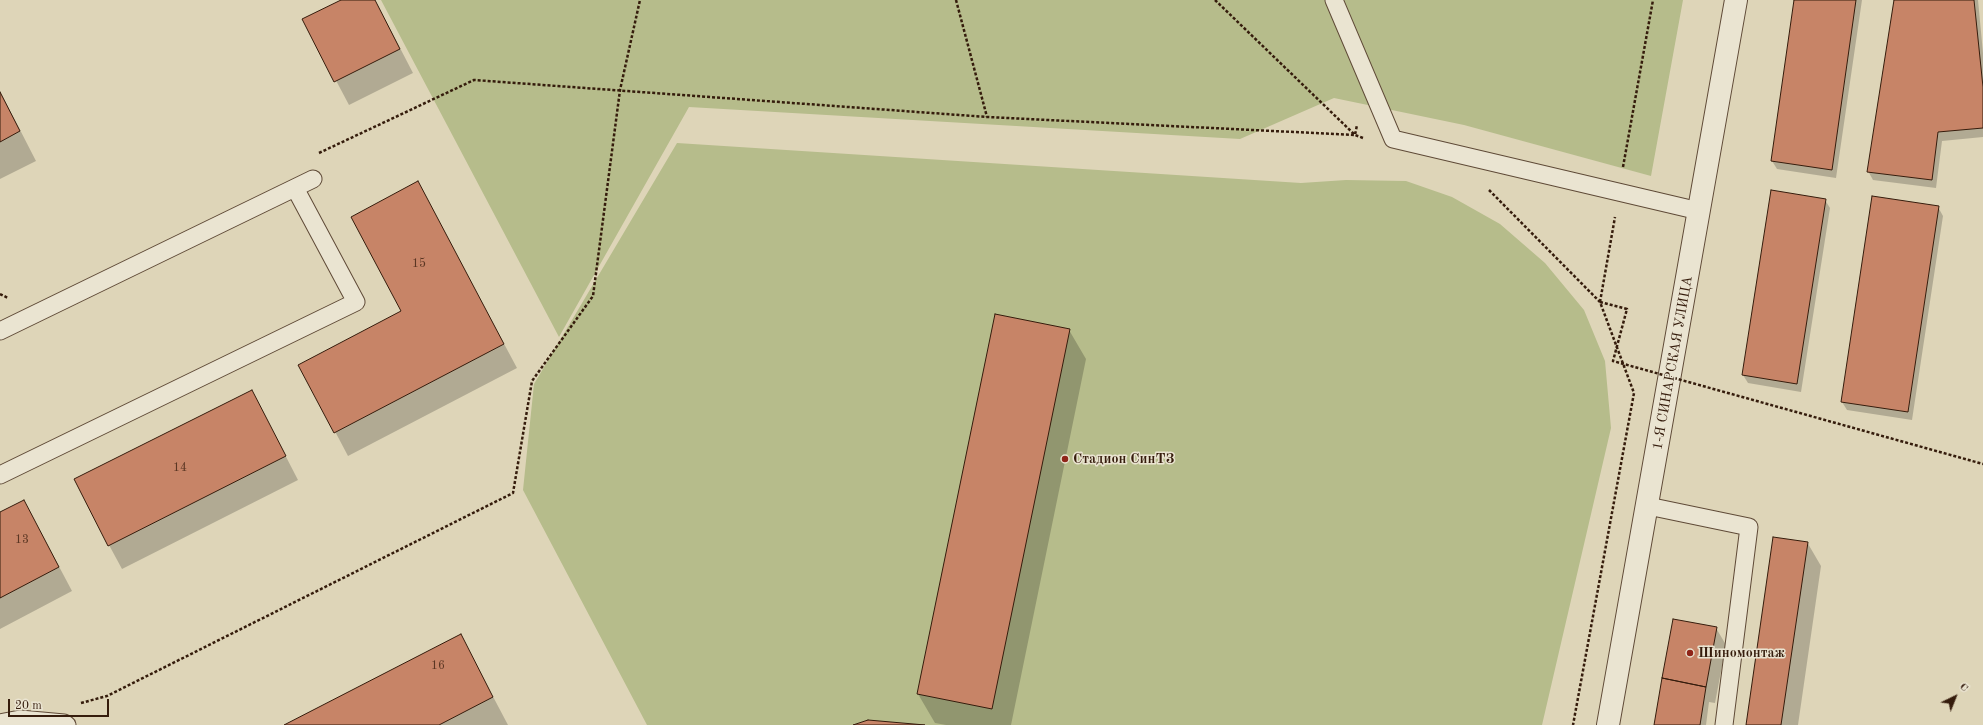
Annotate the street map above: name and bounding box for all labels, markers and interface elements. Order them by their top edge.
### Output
house number: 15 [412,257,426,271]
street label: 1-Я СИНАРСКАЯ УЛИЦА [1649,275,1697,451]
place label: Стадион СинТЗ [1073,451,1174,467]
marker: Стадион СинТЗ [1060,454,1070,464]
house number: 14 [173,461,187,475]
house number: 13 [15,533,29,547]
place label: Шиномонтаж [1698,645,1785,661]
marker: Шиномонтаж [1685,648,1695,658]
house number: 16 [431,659,445,673]
north arrow [1935,677,1975,717]
text: С [1957,681,1970,694]
scale bar [10,691,111,717]
text: 20 m [15,700,42,712]

